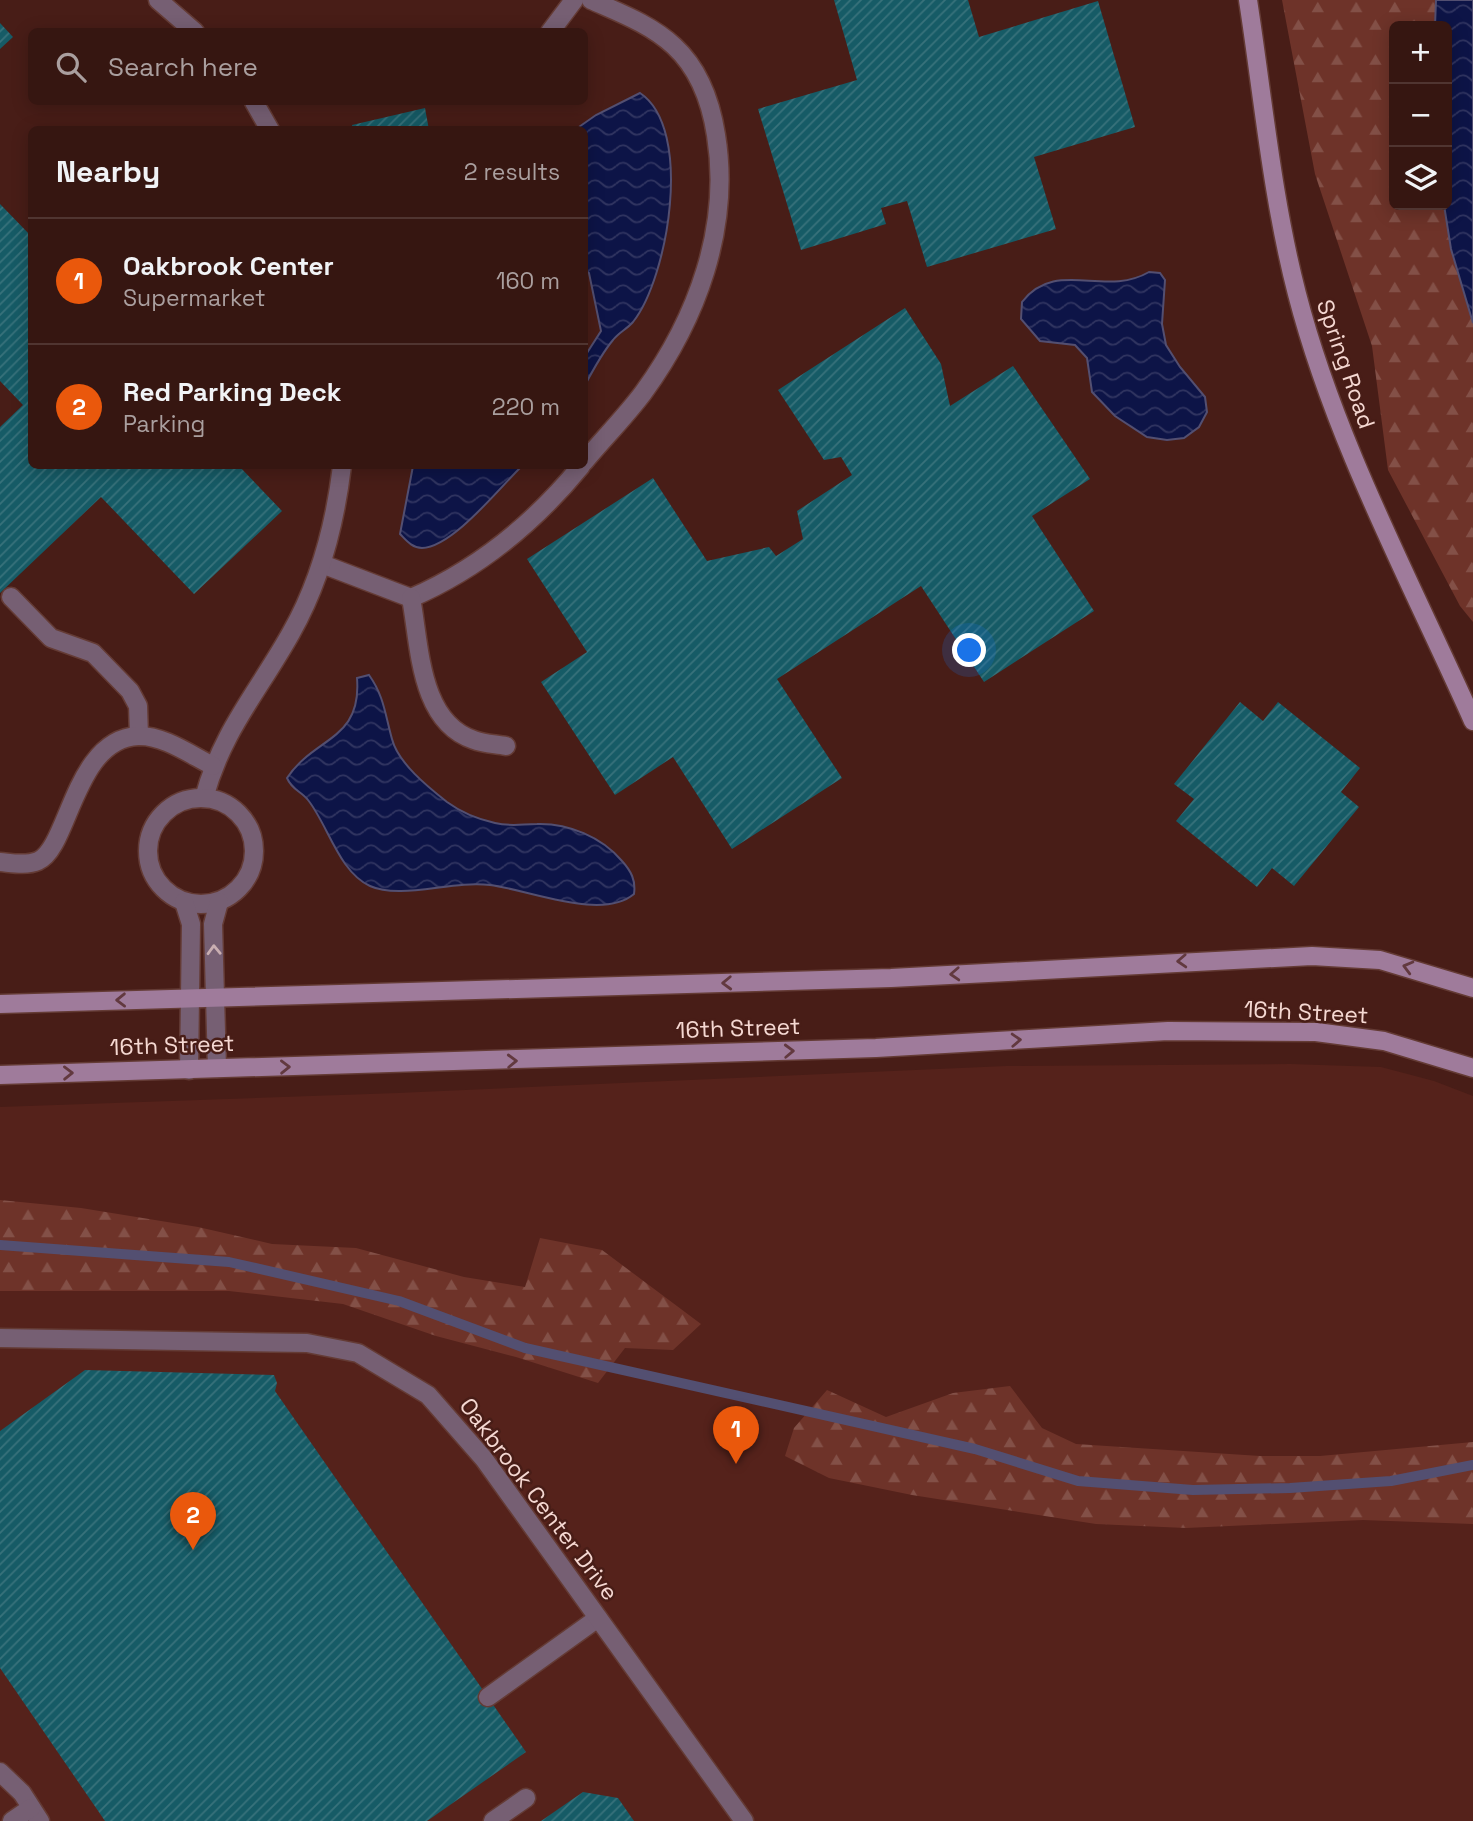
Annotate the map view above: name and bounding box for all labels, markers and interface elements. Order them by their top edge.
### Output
map controls [1389,21,1452,210]
button: + [1389,21,1452,84]
search box [28,28,588,105]
icon: search [52,48,90,86]
text: Search here [108,50,258,84]
button: − [1389,84,1452,147]
button: layers [1389,147,1452,210]
text: Nearby [56,152,160,191]
text: 2 results [464,157,560,187]
text: Oakbrook Center [123,249,334,283]
text: 1 [74,266,84,296]
text: 160 m [496,266,560,296]
text: Supermarket [123,283,265,313]
street label: Spring Road [1310,296,1382,432]
text: Red Parking Deck [123,375,341,409]
text: 2 [72,392,86,422]
text: 220 m [492,392,560,422]
text: Parking [123,409,205,439]
your location [952,633,986,667]
one-way arrow [207,944,222,955]
one-way arrow [1176,954,1187,969]
one-way arrow [1402,961,1414,975]
one-way arrow [949,966,960,981]
one-way arrow [722,975,733,990]
one-way arrow [115,993,126,1008]
street label: 16th Street [1243,994,1369,1030]
street label: 16th Street [675,1011,801,1045]
street label: 16th Street [109,1028,235,1062]
one-way arrow [1011,1033,1022,1048]
one-way arrow [784,1043,795,1058]
one-way arrow [507,1053,518,1068]
one-way arrow [280,1059,291,1075]
one-way arrow [63,1065,74,1080]
street label: Oakbrook Center Drive [453,1392,625,1606]
pin: 1 [713,1406,759,1464]
pin: 2 [170,1492,216,1550]

